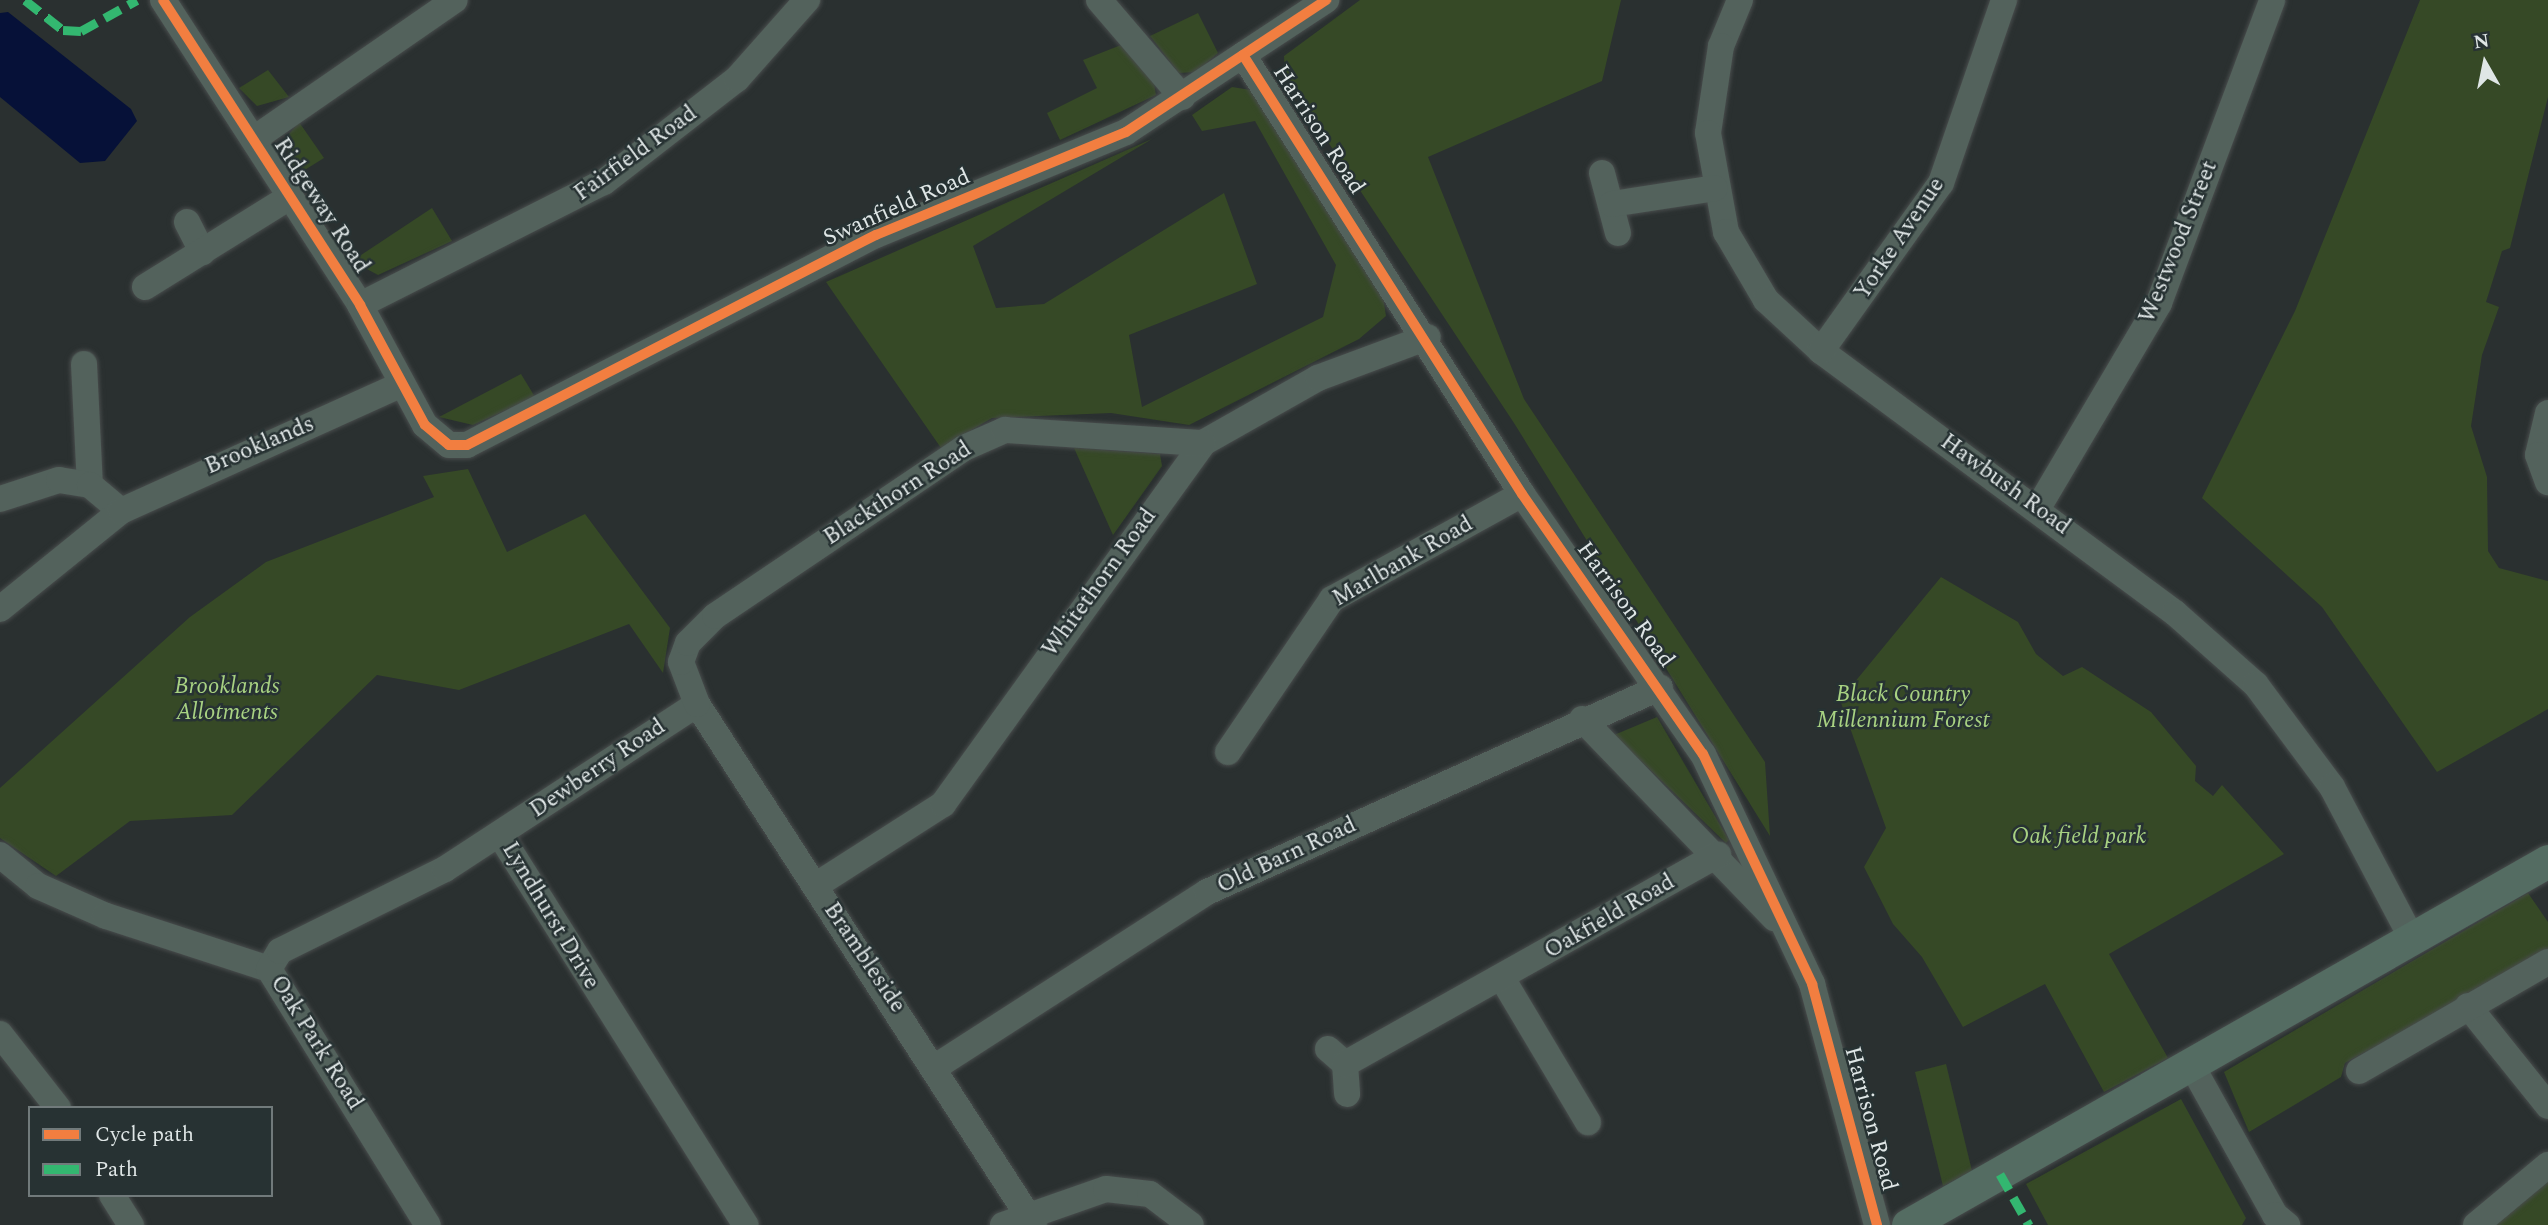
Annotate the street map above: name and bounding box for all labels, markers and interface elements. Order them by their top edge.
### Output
text: N [2472,26,2492,57]
north arrow [2450,28,2520,98]
street label: Harrison Road [1266,60,1370,200]
street label: Fairfield Road [569,100,703,208]
street label: Ridgeway Road [267,133,375,279]
street label: Westwood Street [2134,157,2224,327]
street label: Swanfield Road [819,163,975,253]
street label: Yorke Avenue [1849,173,1951,305]
street label: Brooklands [201,411,319,481]
street label: Hawbush Road [1935,429,2075,541]
street label: Blackthorn Road [819,436,977,552]
street label: Whitethorn Road [1037,504,1163,662]
street label: Marlbank Road [1328,511,1478,613]
street label: Harrison Road [1570,537,1680,673]
park label: Brooklands Allotments [174,673,280,727]
park label: Black Country Millennium Forest [1816,681,1990,735]
street label: Dewberry Road [525,714,671,824]
street label: Old Barn Road [1213,812,1361,900]
park label: Oak field park [2012,823,2146,851]
street label: Lyndhurst Drive [495,837,605,995]
street label: Oakfield Road [1540,869,1680,965]
street label: Brambleside [817,898,911,1018]
street label: Oak Park Road [264,971,368,1115]
street label: Harrison Road [1837,1044,1903,1194]
legend [28,1106,273,1197]
text: Cycle path [95,1119,194,1151]
text: Path [95,1154,138,1186]

